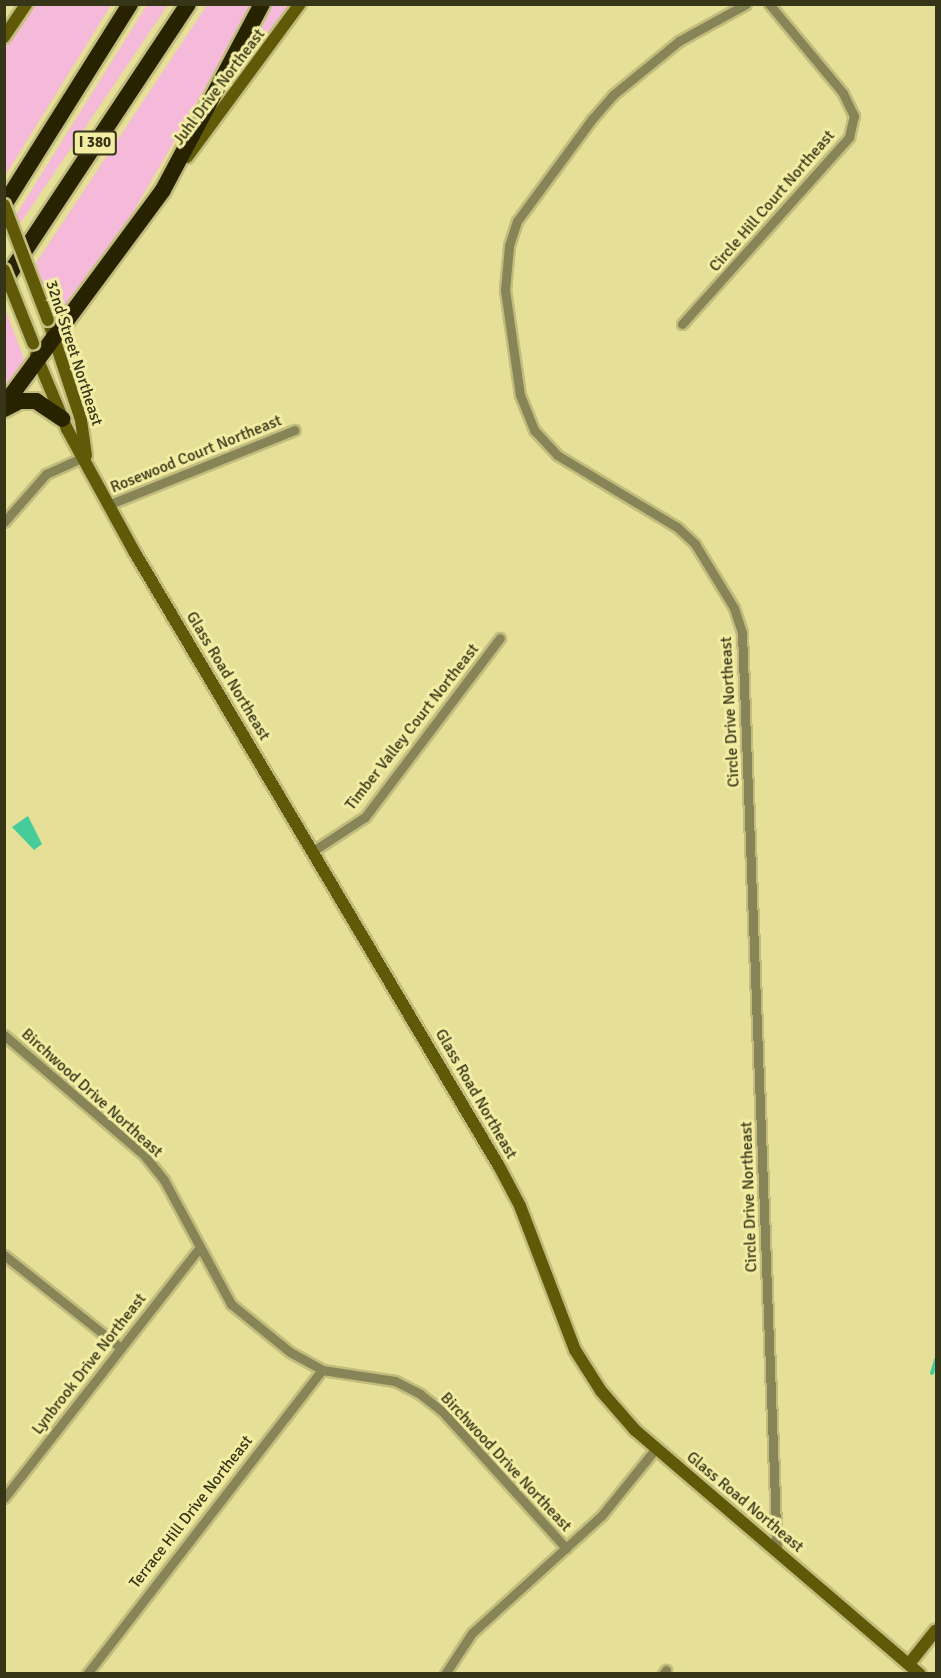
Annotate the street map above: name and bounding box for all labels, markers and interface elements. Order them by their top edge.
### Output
street label: Juhl Drive Northeast [169,25,269,149]
street label: Circle Hill Court Northeast [705,126,839,276]
road number: I 380 [72,131,118,155]
street label: 32nd Street Northeast [41,278,107,428]
street label: Rosewood Court Northeast [108,411,284,497]
street label: Glass Road Northeast [182,608,274,744]
street label: Circle Drive Northeast [716,636,744,788]
street label: Timber Valley Court Northeast [341,640,483,814]
street label: Birchwood Drive Northeast [17,1025,167,1161]
street label: Glass Road Northeast [431,1026,521,1162]
street label: Circle Drive Northeast [737,1121,761,1273]
street label: Lynbrook Drive Northeast [28,1290,150,1438]
street label: Birchwood Drive Northeast [436,1388,576,1536]
street label: Terrace Hill Drive Northeast [125,1432,257,1592]
street label: Glass Road Northeast [683,1447,807,1557]

